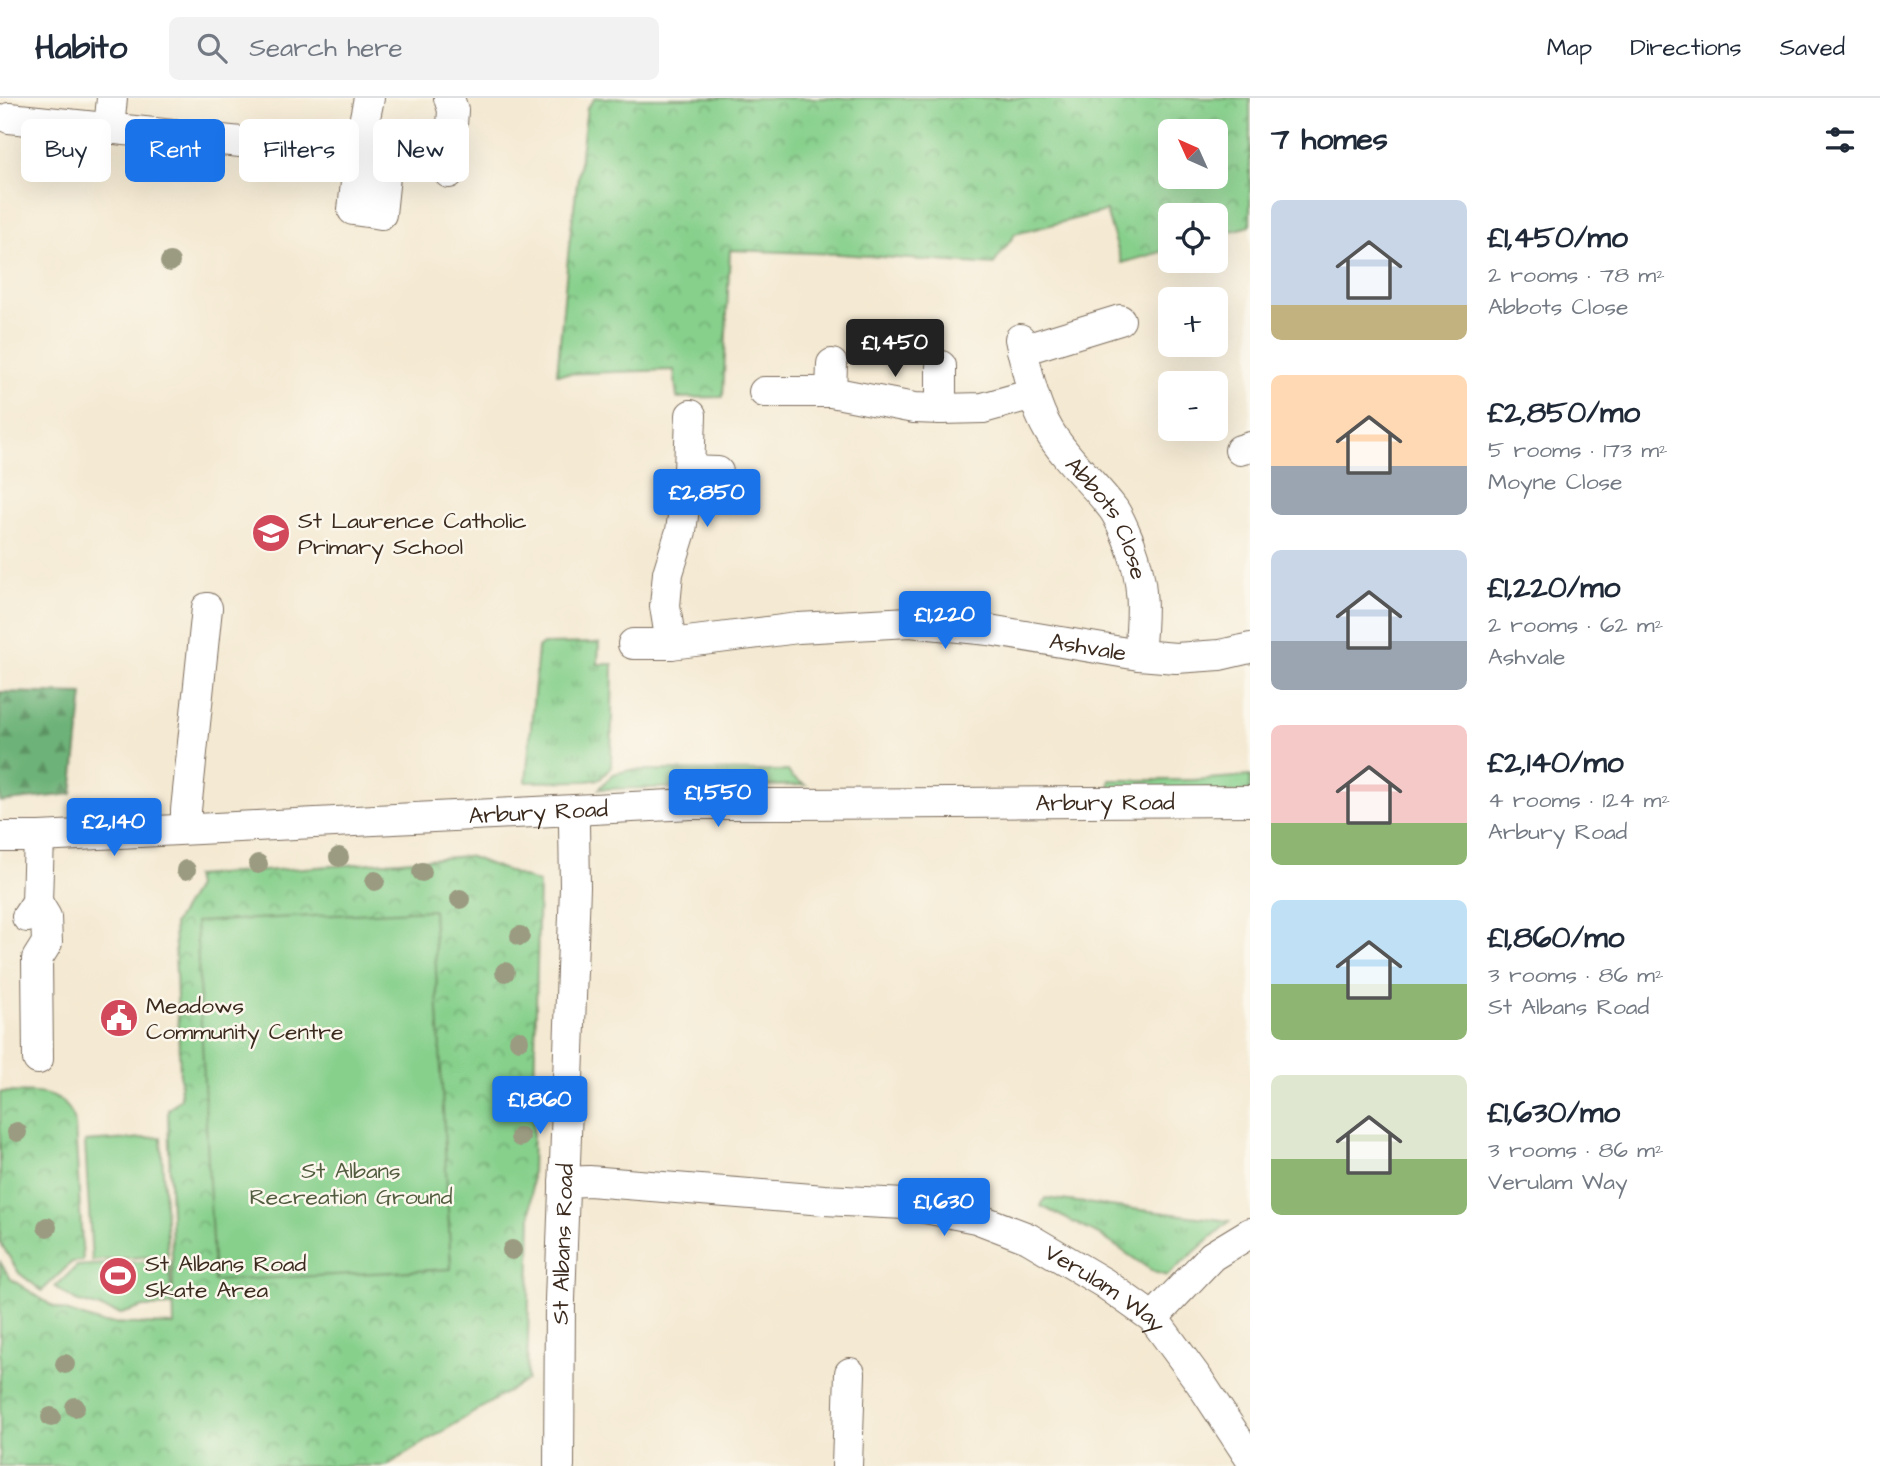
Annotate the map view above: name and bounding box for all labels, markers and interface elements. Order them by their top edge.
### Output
search box [169,17,659,80]
text: Habito [35,25,127,71]
icon: search [193,29,231,67]
text: Search here [249,30,403,66]
text: Map [1547,31,1592,65]
text: Directions [1630,31,1742,65]
text: Saved [1780,31,1845,65]
chip: Buy [21,119,111,182]
chip: Rent [125,119,225,182]
chip: Filters [239,119,359,182]
chip: New [373,119,469,182]
north arrow [1158,119,1228,189]
map controls [1158,119,1228,441]
text: 7 homes [1271,119,1388,161]
icon: filters [1821,121,1859,159]
button: locate [1158,203,1228,273]
text: £1,450/mo [1488,217,1628,259]
icon: home [1327,228,1411,312]
text: 2 rooms · 78 m² [1488,259,1665,291]
button: + [1158,287,1228,357]
text: Abbots Close [1488,291,1628,323]
pin: £1,450 [838,320,952,379]
text: £1,450 [862,326,928,358]
button: − [1158,371,1228,441]
text: £2,850/mo [1488,392,1640,434]
icon: home [1327,403,1411,487]
text: 5 rooms · 173 m² [1488,434,1668,466]
street label: Abbots Close [1058,450,1154,582]
text: Moyne Close [1488,466,1623,498]
pin: £2,850 [650,470,764,529]
text: £2,850 [669,476,745,508]
place label: St Laurence Catholic Primary School [298,505,527,564]
school or university icon: St Laurence Catholic Primary School [250,512,292,554]
text: £1,220/mo [1488,567,1620,609]
icon: home [1327,578,1411,662]
pin: £1,220 [888,592,1002,651]
text: £1,220 [915,598,975,630]
text: 2 rooms · 62 m² [1488,609,1663,641]
street label: Ashvale [1047,625,1129,670]
text: Ashvale [1488,641,1565,673]
text: £2,140/mo [1488,742,1624,784]
icon: home [1327,753,1411,837]
pin: £1,550 [661,770,775,829]
text: £1,550 [685,776,751,808]
text: 4 rooms · 124 m² [1488,784,1670,816]
street label: Arbury Road [1035,786,1175,820]
street label: Arbury Road [468,793,609,832]
pin: £2,140 [57,798,171,858]
text: £2,140 [83,805,145,837]
text: Arbury Road [1488,816,1627,848]
text: £1,860/mo [1488,917,1624,959]
icon: home [1327,928,1411,1012]
text: 3 rooms · 86 m² [1488,959,1664,991]
place label: Meadows Community Centre [146,990,343,1049]
text: St Albans Road [1488,991,1649,1023]
public building icon: Meadows Community Centre [98,997,140,1039]
pin: £1,860 [483,1076,597,1136]
text: £1,860 [508,1083,572,1115]
text: £1,630/mo [1488,1092,1620,1134]
icon: home [1327,1103,1411,1187]
text: 3 rooms · 86 m² [1488,1134,1664,1166]
park label: St Albans Recreation Ground [249,1155,453,1213]
street label: St Albans Road [545,1163,582,1325]
text: Verulam Way [1488,1166,1628,1198]
pin: £1,630 [887,1178,1001,1238]
text: £1,630 [914,1185,974,1217]
street label: Verulam Way [1038,1236,1173,1340]
place label: St Albans Road Skate Area [145,1248,307,1306]
sports icon: St Albans Road Skate Area [97,1255,139,1297]

